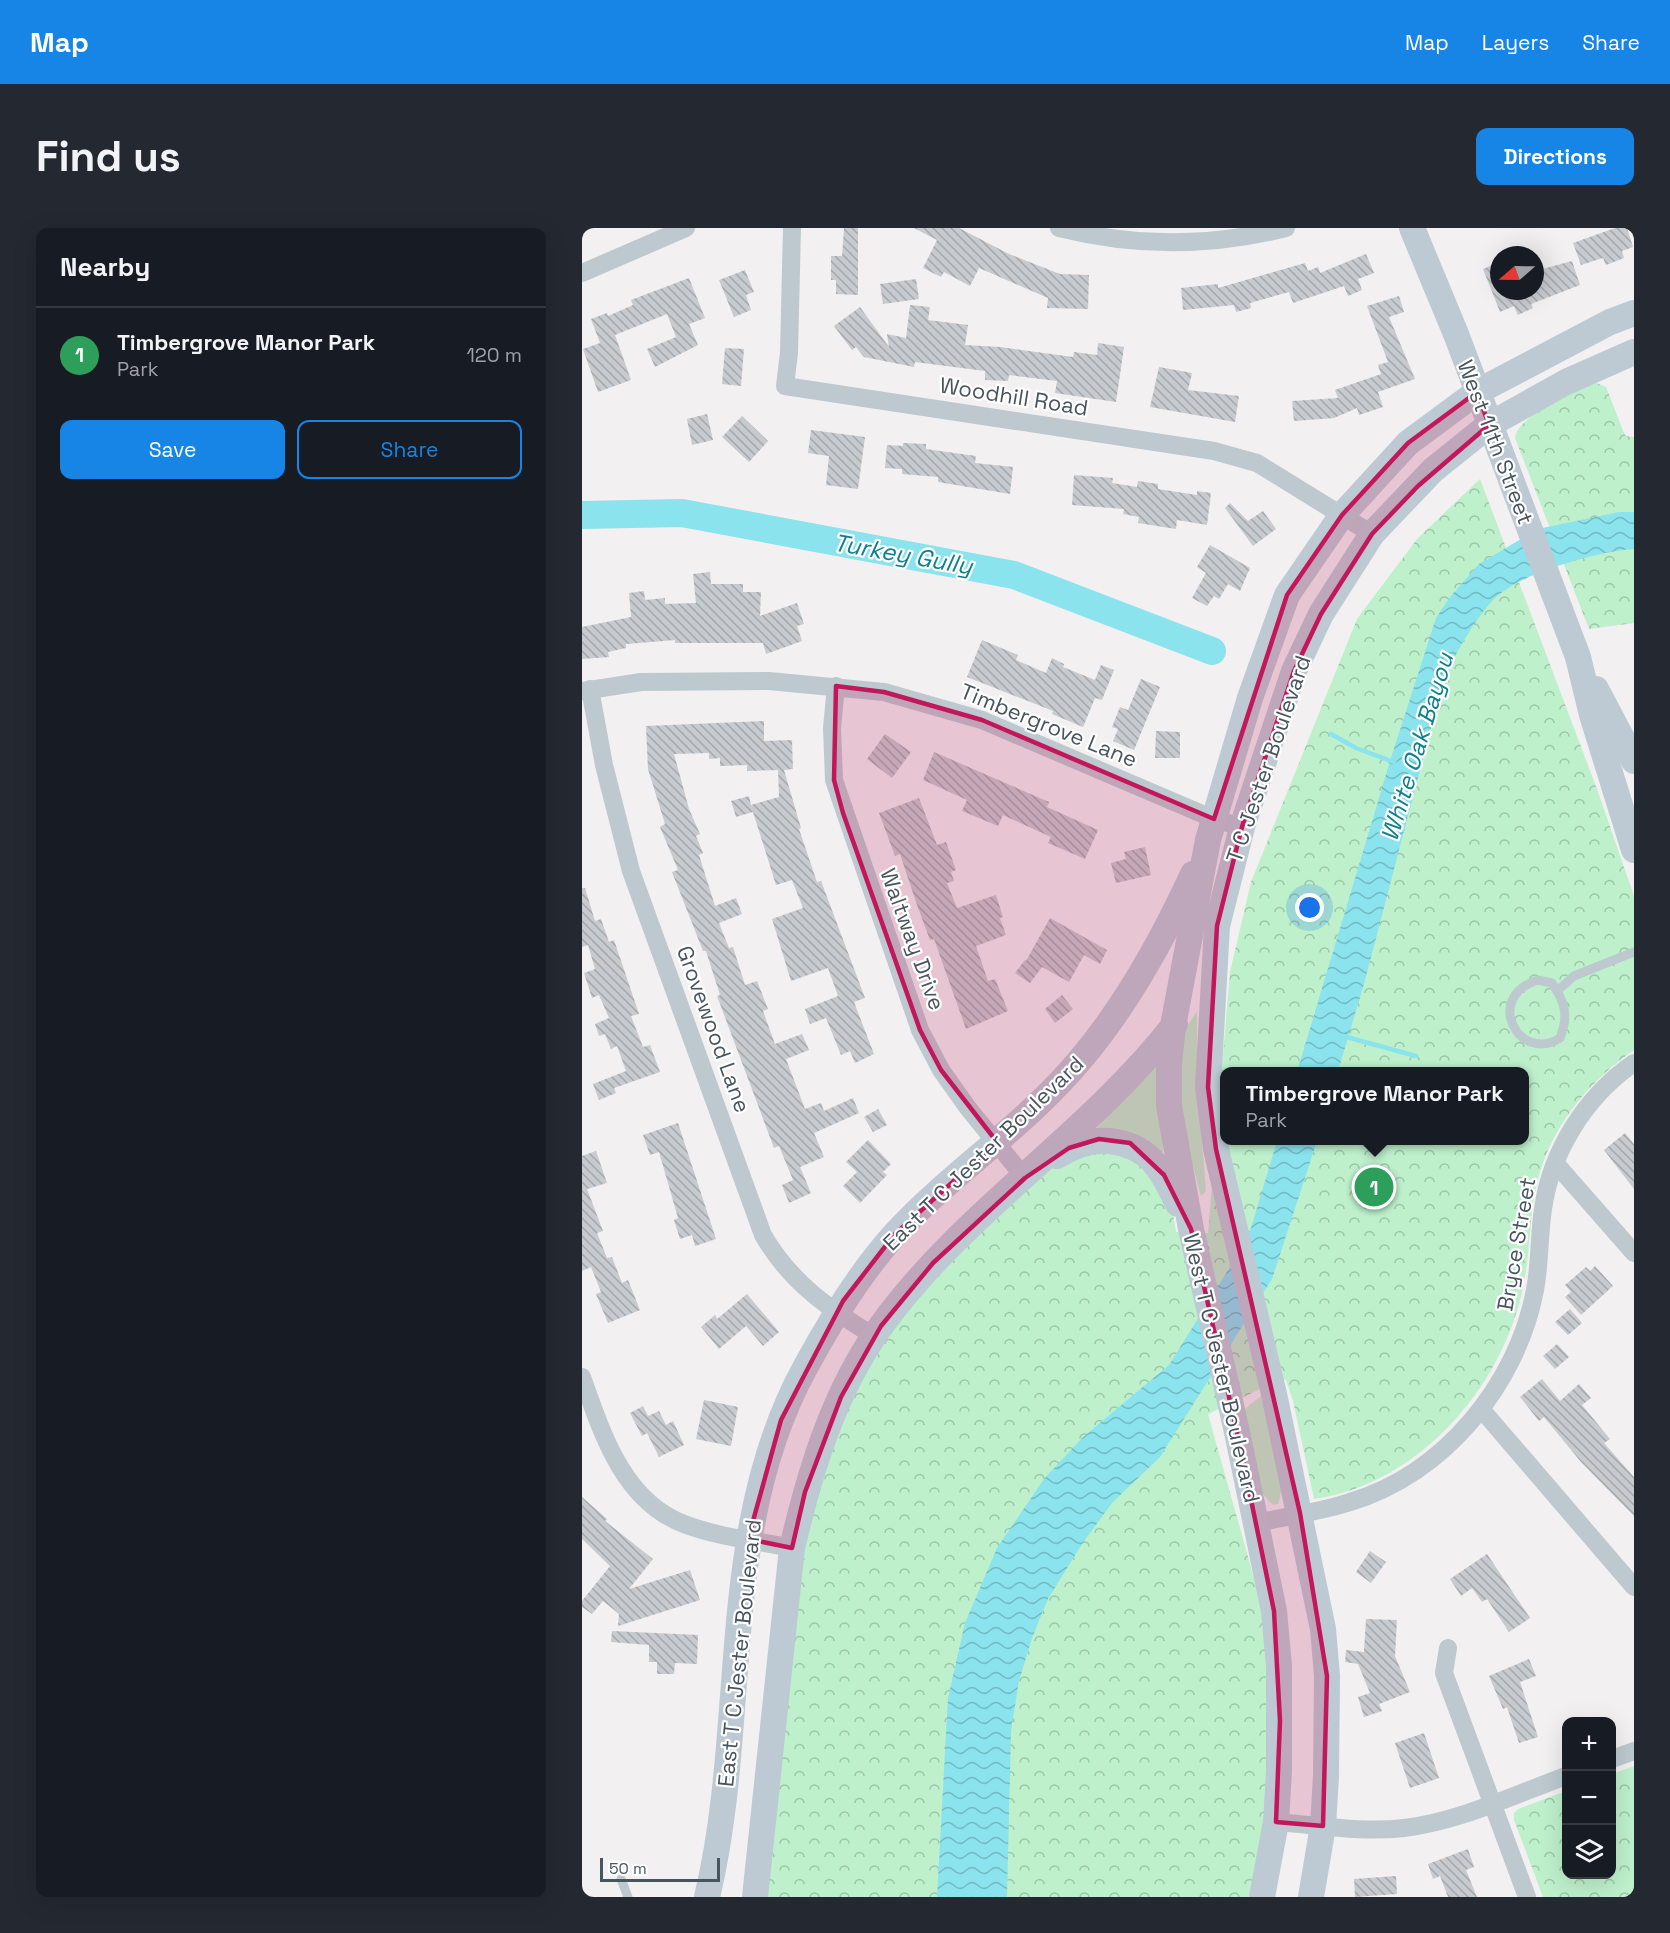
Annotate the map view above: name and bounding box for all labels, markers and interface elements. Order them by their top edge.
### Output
text: Map [30,24,89,60]
text: Map [1405,29,1449,56]
text: Layers [1482,29,1549,56]
text: Share [1582,29,1640,56]
button: Directions [1476,128,1634,185]
text: Find us [36,130,181,183]
north arrow [1490,246,1544,300]
text: Nearby [60,250,150,284]
text: Timbergrove Manor Park [117,328,375,356]
text: 1 [75,342,84,368]
text: 120 m [466,342,522,368]
text: Park [117,356,159,382]
street label: West 11th Street [1452,356,1540,528]
street label: Woodhill Road [938,370,1090,422]
button: Save [60,420,285,479]
button: Share [297,420,522,479]
water label: Turkey Gully [831,527,976,582]
water label: White Oak Bayou [1374,648,1461,845]
street label: T C Jester Boulevard [1219,652,1317,866]
street label: Timbergrove Lane [956,677,1142,773]
street label: Waltway Drive [874,864,952,1014]
your location [1295,893,1324,922]
street label: Grovewood Lane [671,942,757,1116]
street label: East T C Jester Boulevard [877,1050,1089,1256]
popup [1220,1067,1529,1145]
text: Timbergrove Manor Park [1245,1079,1504,1107]
text: Park [1245,1107,1287,1133]
pin: 1 [1354,1164,1394,1210]
street label: Bryce Street [1490,1175,1542,1313]
street label: West T C Jester Boulevard [1177,1231,1267,1505]
street label: East T C Jester Boulevard [711,1518,767,1788]
map controls [1562,1717,1616,1879]
button: + [1562,1717,1616,1771]
button: − [1562,1771,1616,1825]
button: layers [1562,1825,1616,1879]
scale bar [600,1855,720,1882]
text: 50 m [609,1858,647,1879]

